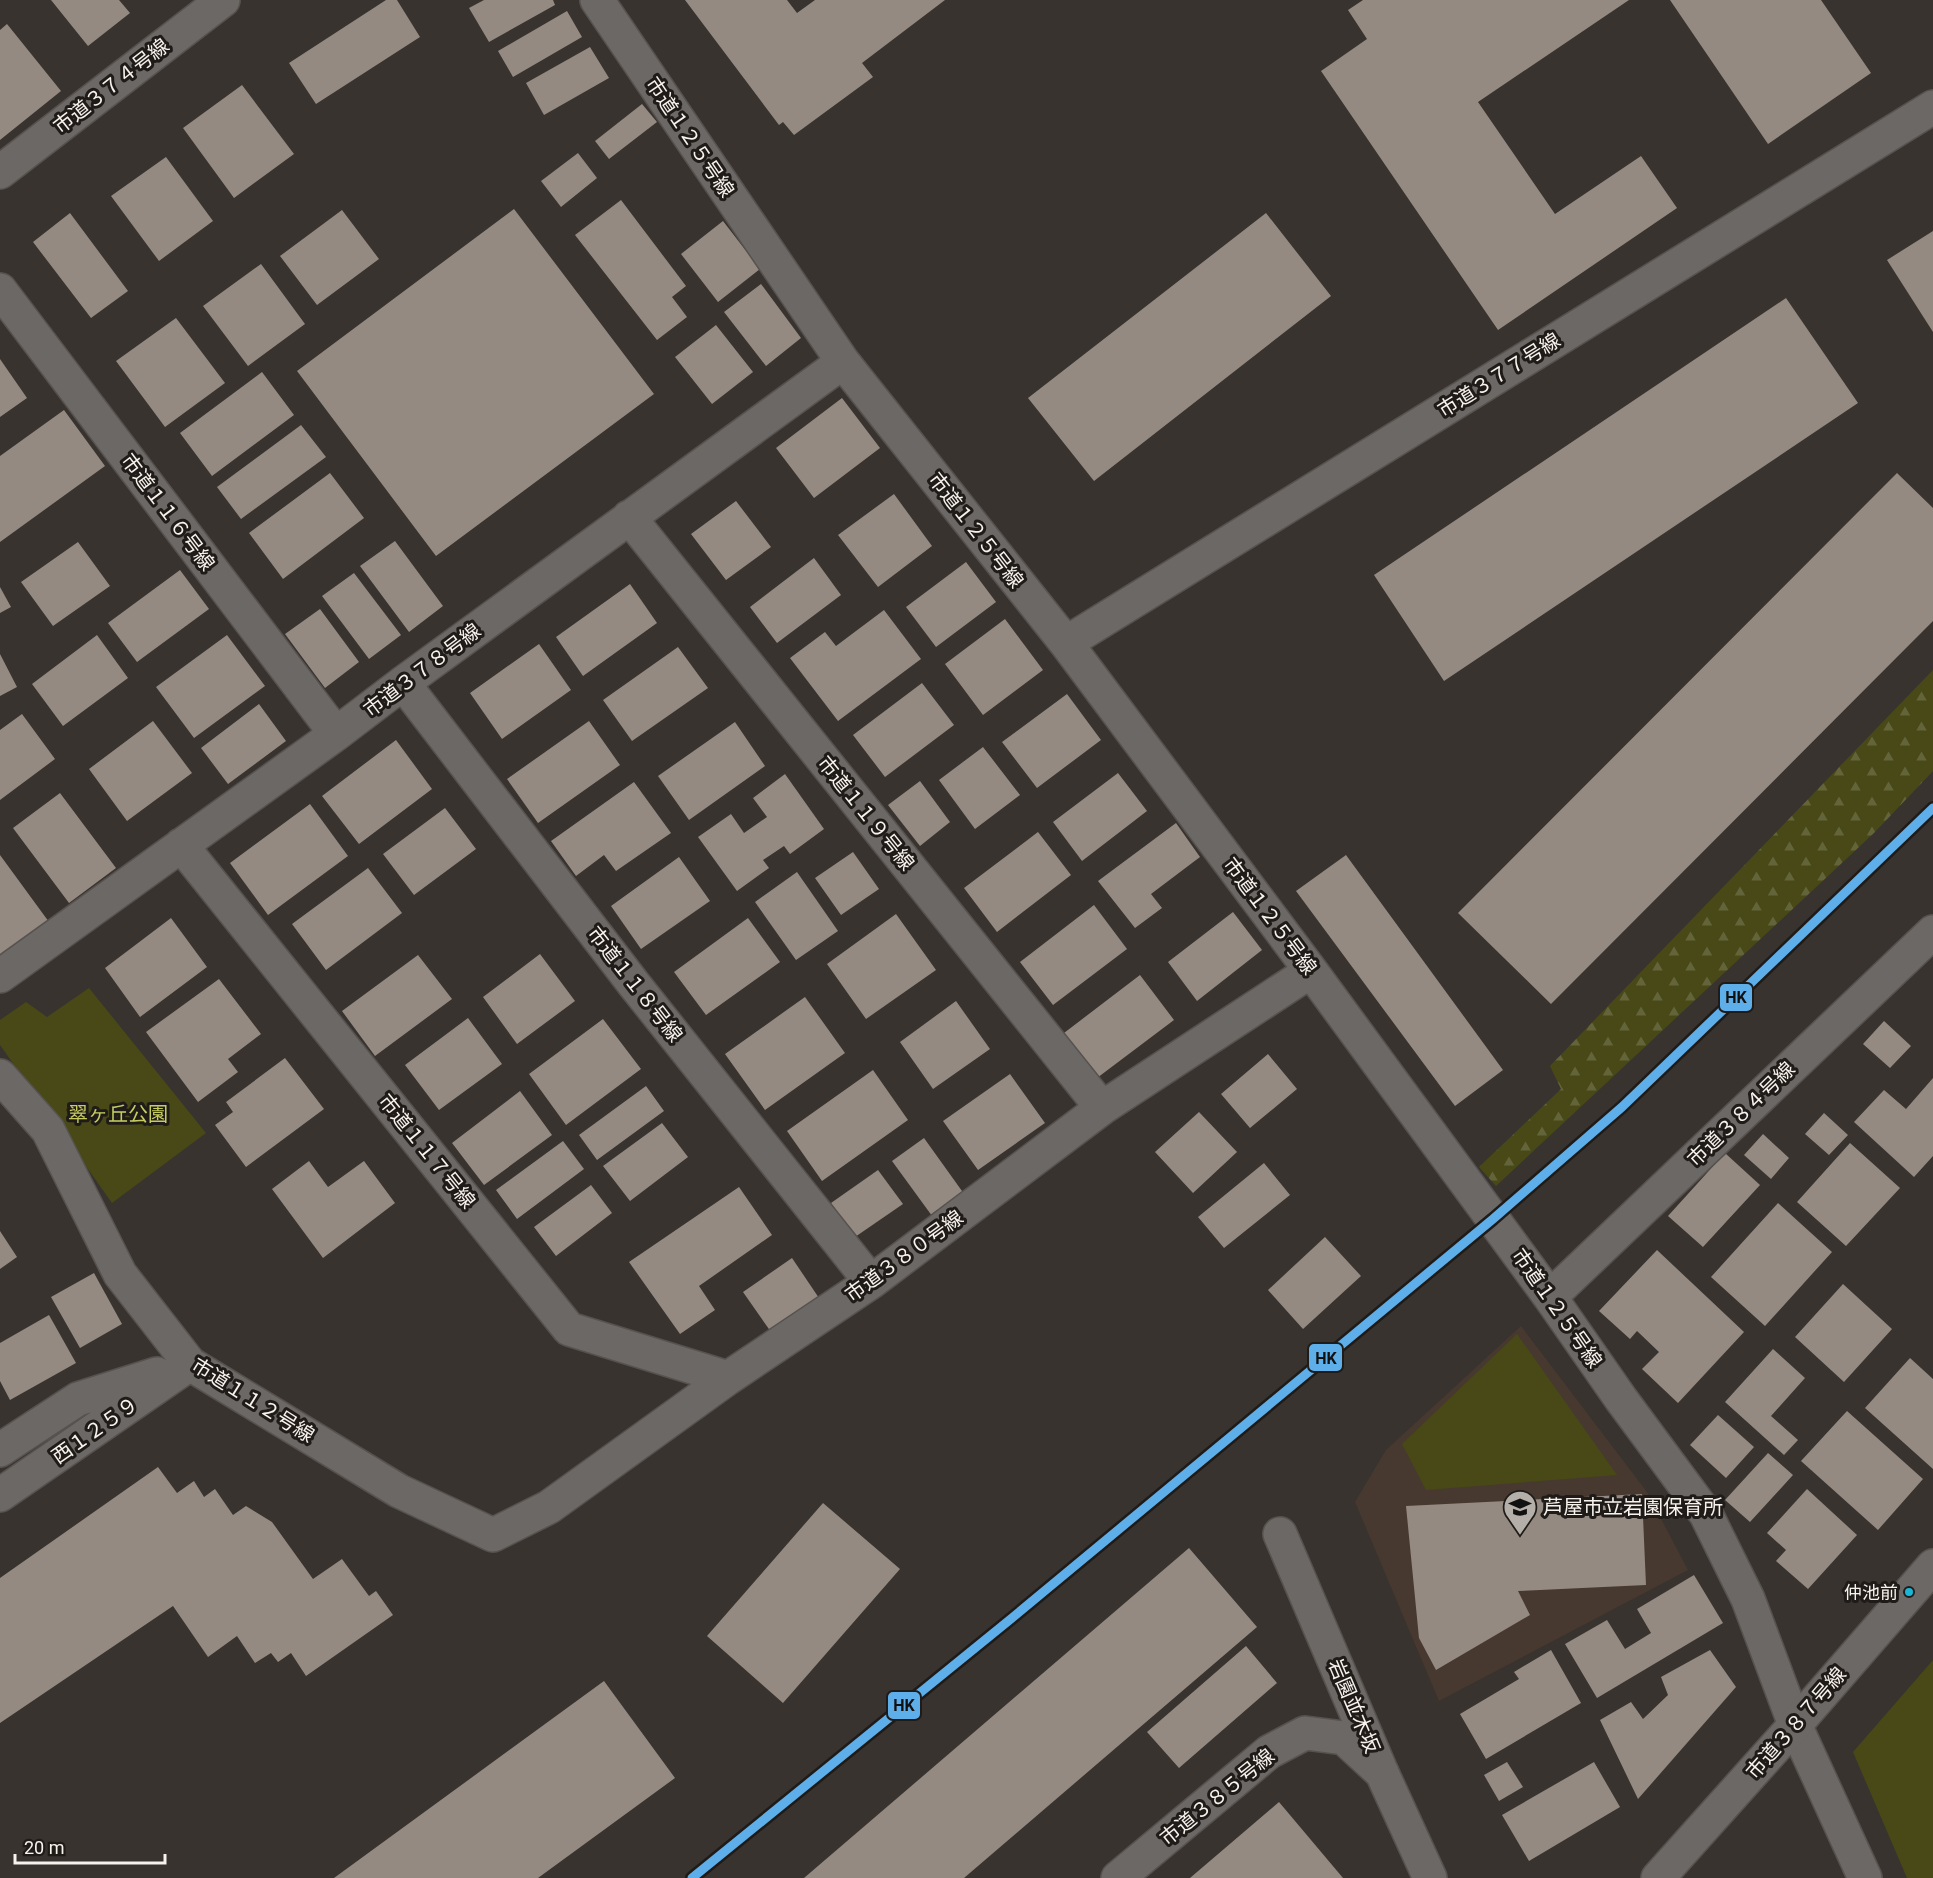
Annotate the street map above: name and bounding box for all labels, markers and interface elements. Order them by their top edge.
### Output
street label: 市道３７４号線 [48,33,174,139]
street label: 市道１２５号線 [641,72,739,202]
street label: 市道３７７号線 [1433,328,1565,422]
street label: 市道１１６号線 [116,449,220,575]
street label: 市道１２５号線 [923,467,1029,593]
street label: 市道３７８号線 [359,618,485,722]
street label: 市道１１９号線 [813,751,919,875]
street label: 市道１２５号線 [1218,853,1322,979]
street label: 市道１１８号線 [582,921,688,1047]
line badge: HK [1719,983,1753,1012]
text: HK [1725,988,1748,1007]
street label: 市道３８４号線 [1682,1057,1800,1171]
street label: 市道１１７号線 [374,1089,480,1213]
park label: 翠ヶ丘公園 [68,1102,168,1126]
street label: 市道３８０号線 [840,1205,968,1307]
street label: 市道１２５号線 [1507,1244,1607,1372]
line badge: HK [1308,1343,1343,1372]
text: HK [1315,1349,1338,1368]
street label: 市道１１２号線 [187,1353,319,1447]
street label: 西１２５９ [47,1391,143,1469]
school or university icon: 芦屋市立岩園保育所 [1502,1489,1538,1536]
place label: 芦屋市立岩園保育所 [1543,1495,1723,1519]
place label: 仲池前 [1844,1582,1898,1603]
marker: 仲池前 [1903,1586,1915,1598]
street label: 岩園並木坂 [1323,1655,1385,1757]
street label: 市道３８７号線 [1741,1662,1851,1784]
line badge: HK [887,1691,921,1720]
text: HK [893,1696,916,1715]
street label: 市道３８５号線 [1155,1744,1279,1850]
scale bar [15,1827,165,1865]
text: 20 m [24,1837,64,1858]

